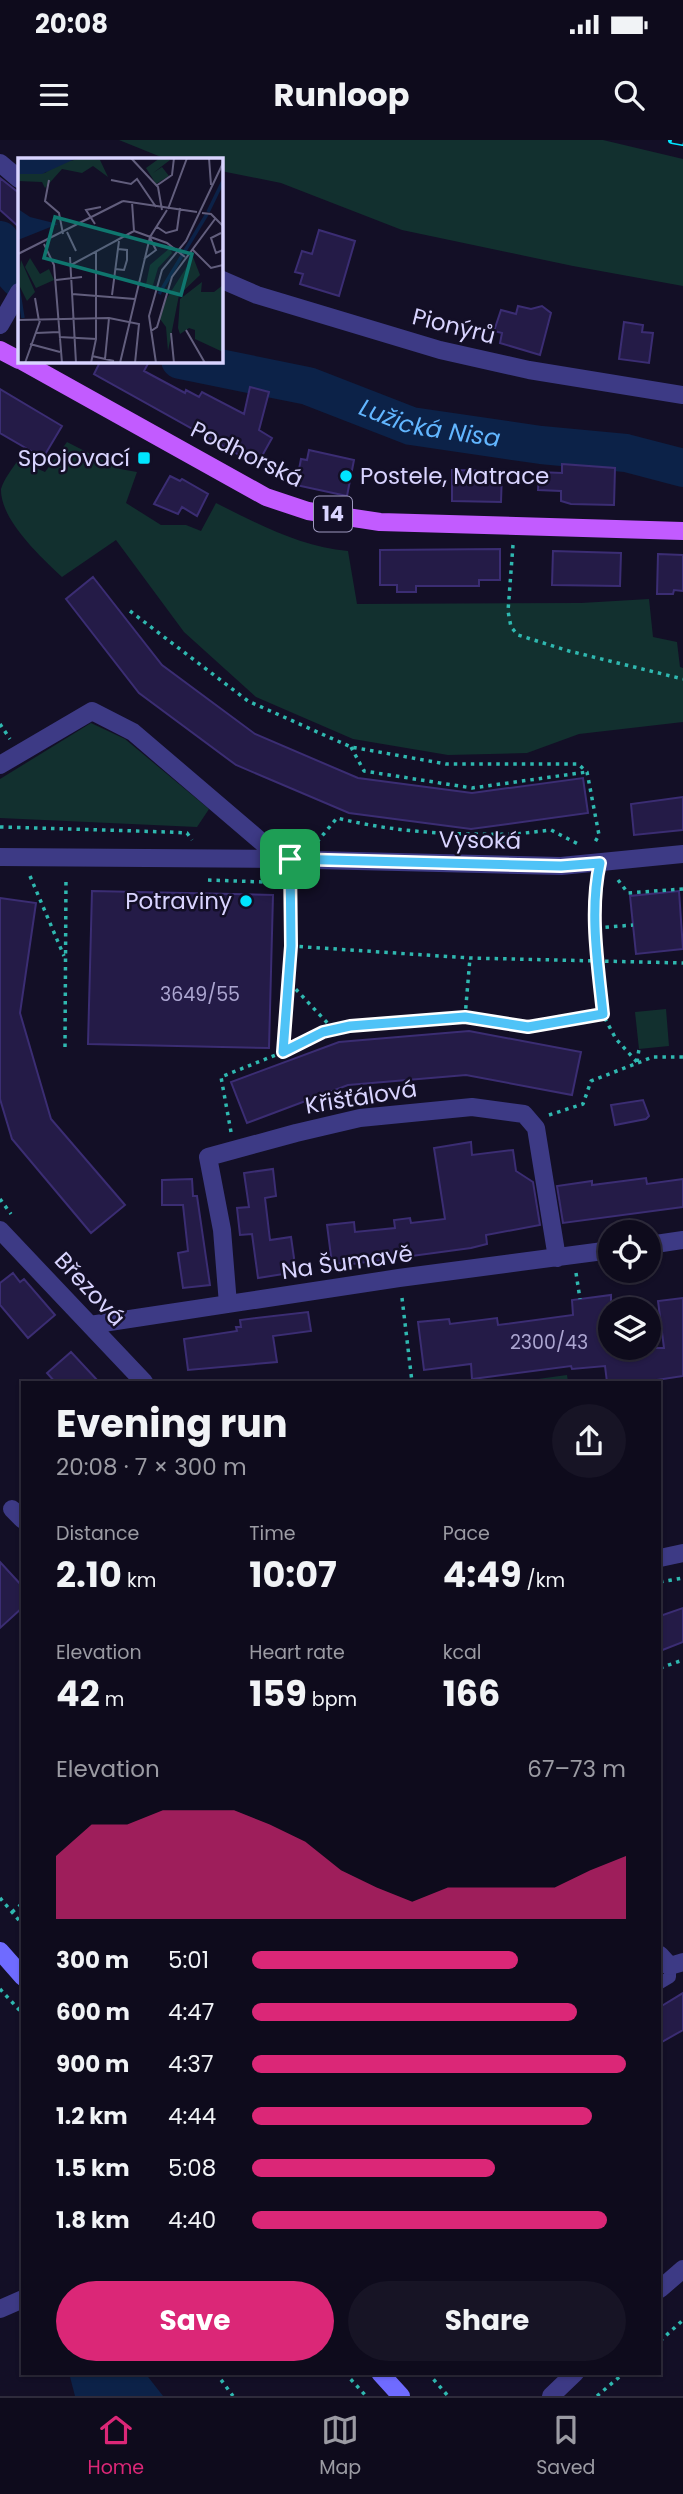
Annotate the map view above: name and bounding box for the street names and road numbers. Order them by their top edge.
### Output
street label: Pionýrů [409,300,499,352]
street label: Podhorská [186,413,308,495]
road number: 14 [314,496,352,532]
street label: Vysoká [438,823,522,857]
street label: Křišťálová [303,1072,419,1122]
street label: Na Šumavě [279,1237,415,1287]
street label: Březová [47,1245,133,1333]

